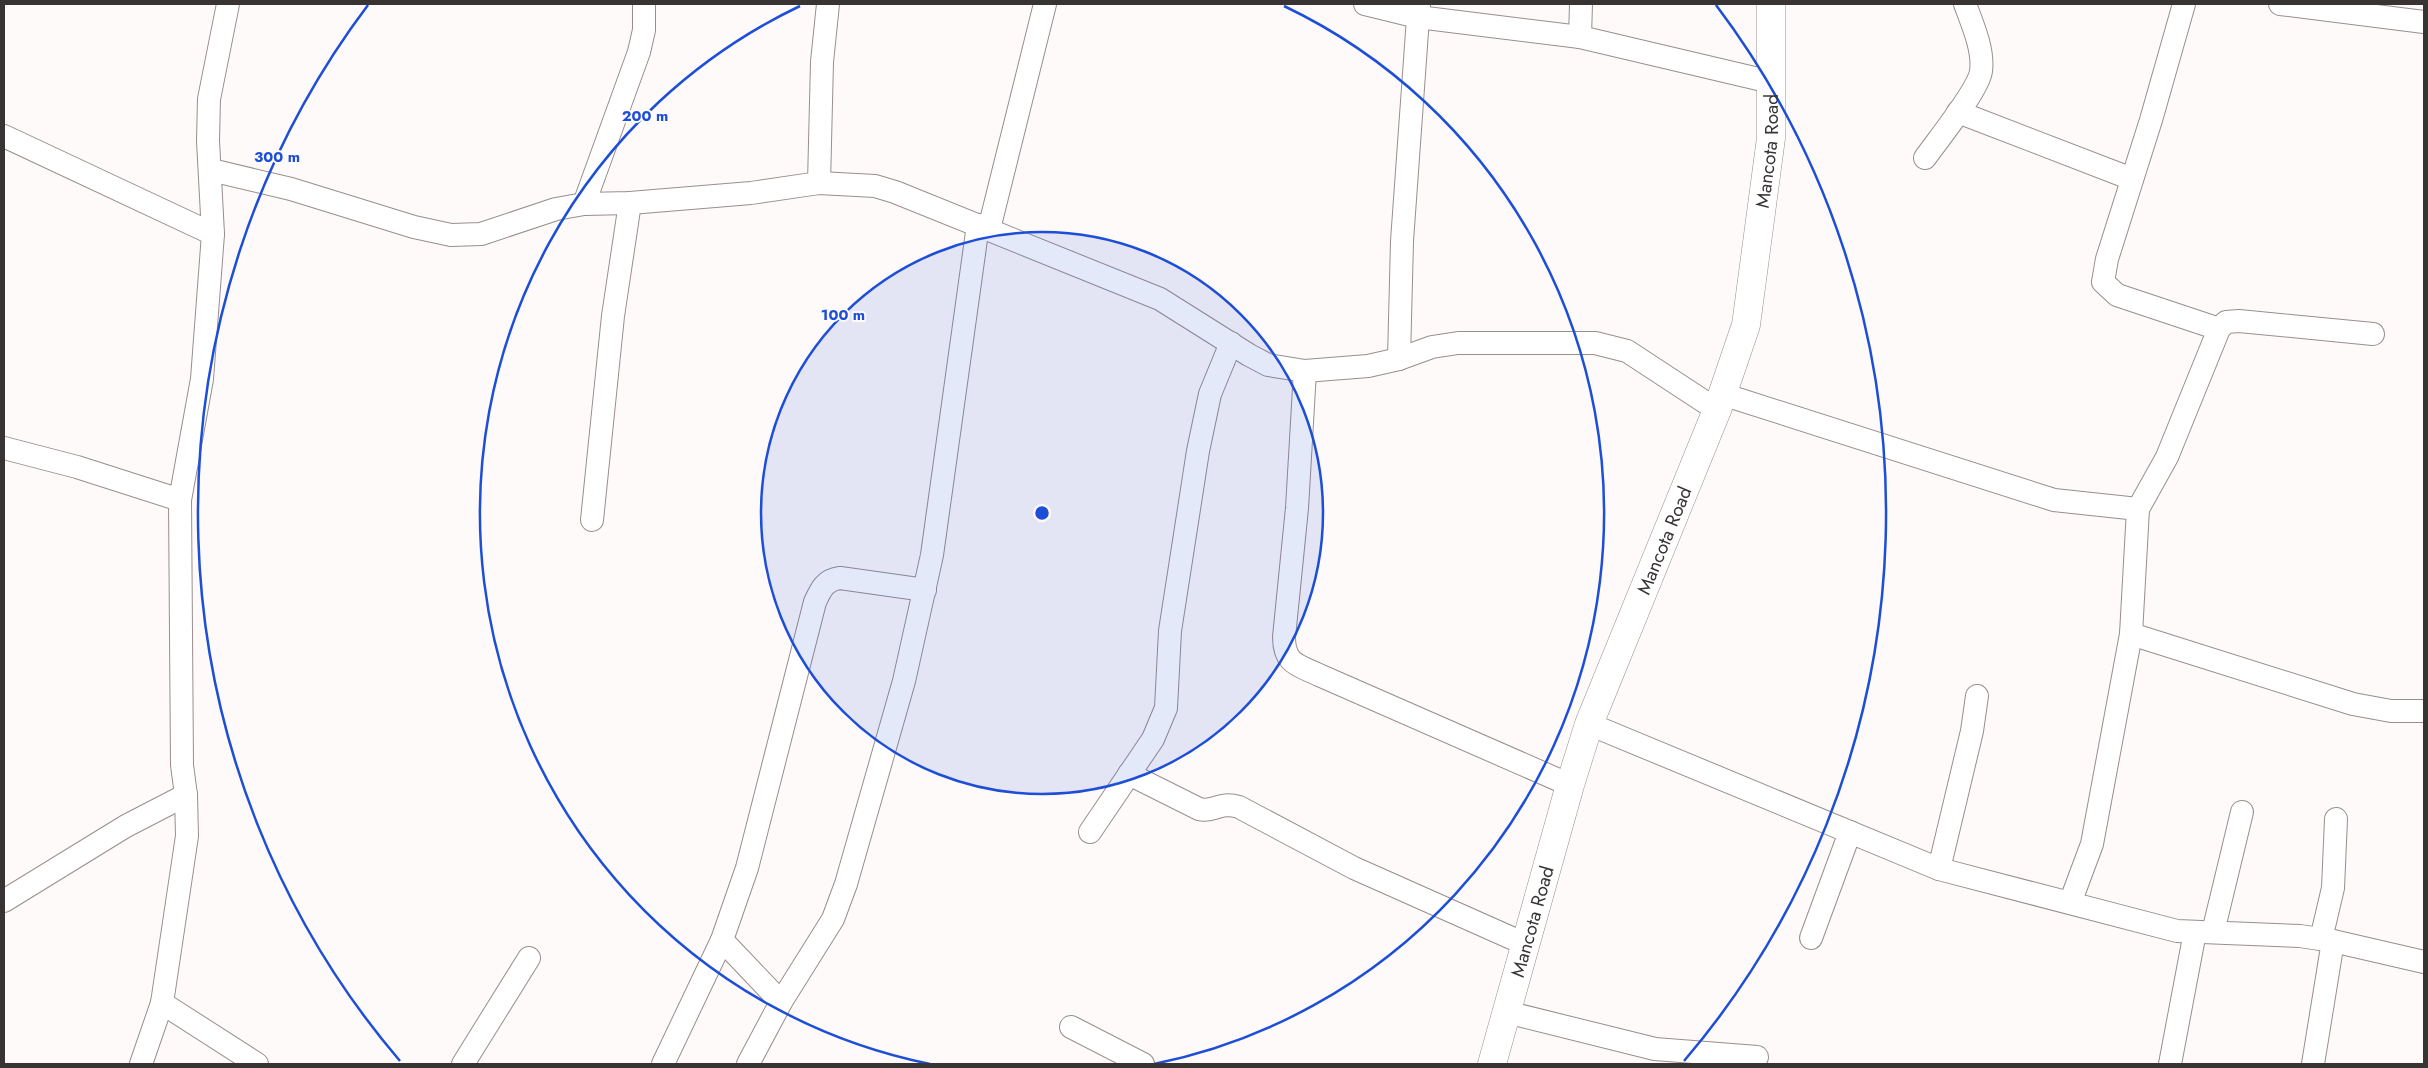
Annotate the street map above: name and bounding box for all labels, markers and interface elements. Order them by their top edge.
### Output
street label: Mancota Road [1748,94,1785,210]
text: 200 m [622,105,668,127]
text: 300 m [254,146,300,168]
text: 100 m [821,304,865,326]
street label: Mancota Road [1630,482,1698,598]
centre of rings [1033,504,1051,522]
street label: Mancota Road [1503,863,1560,980]

